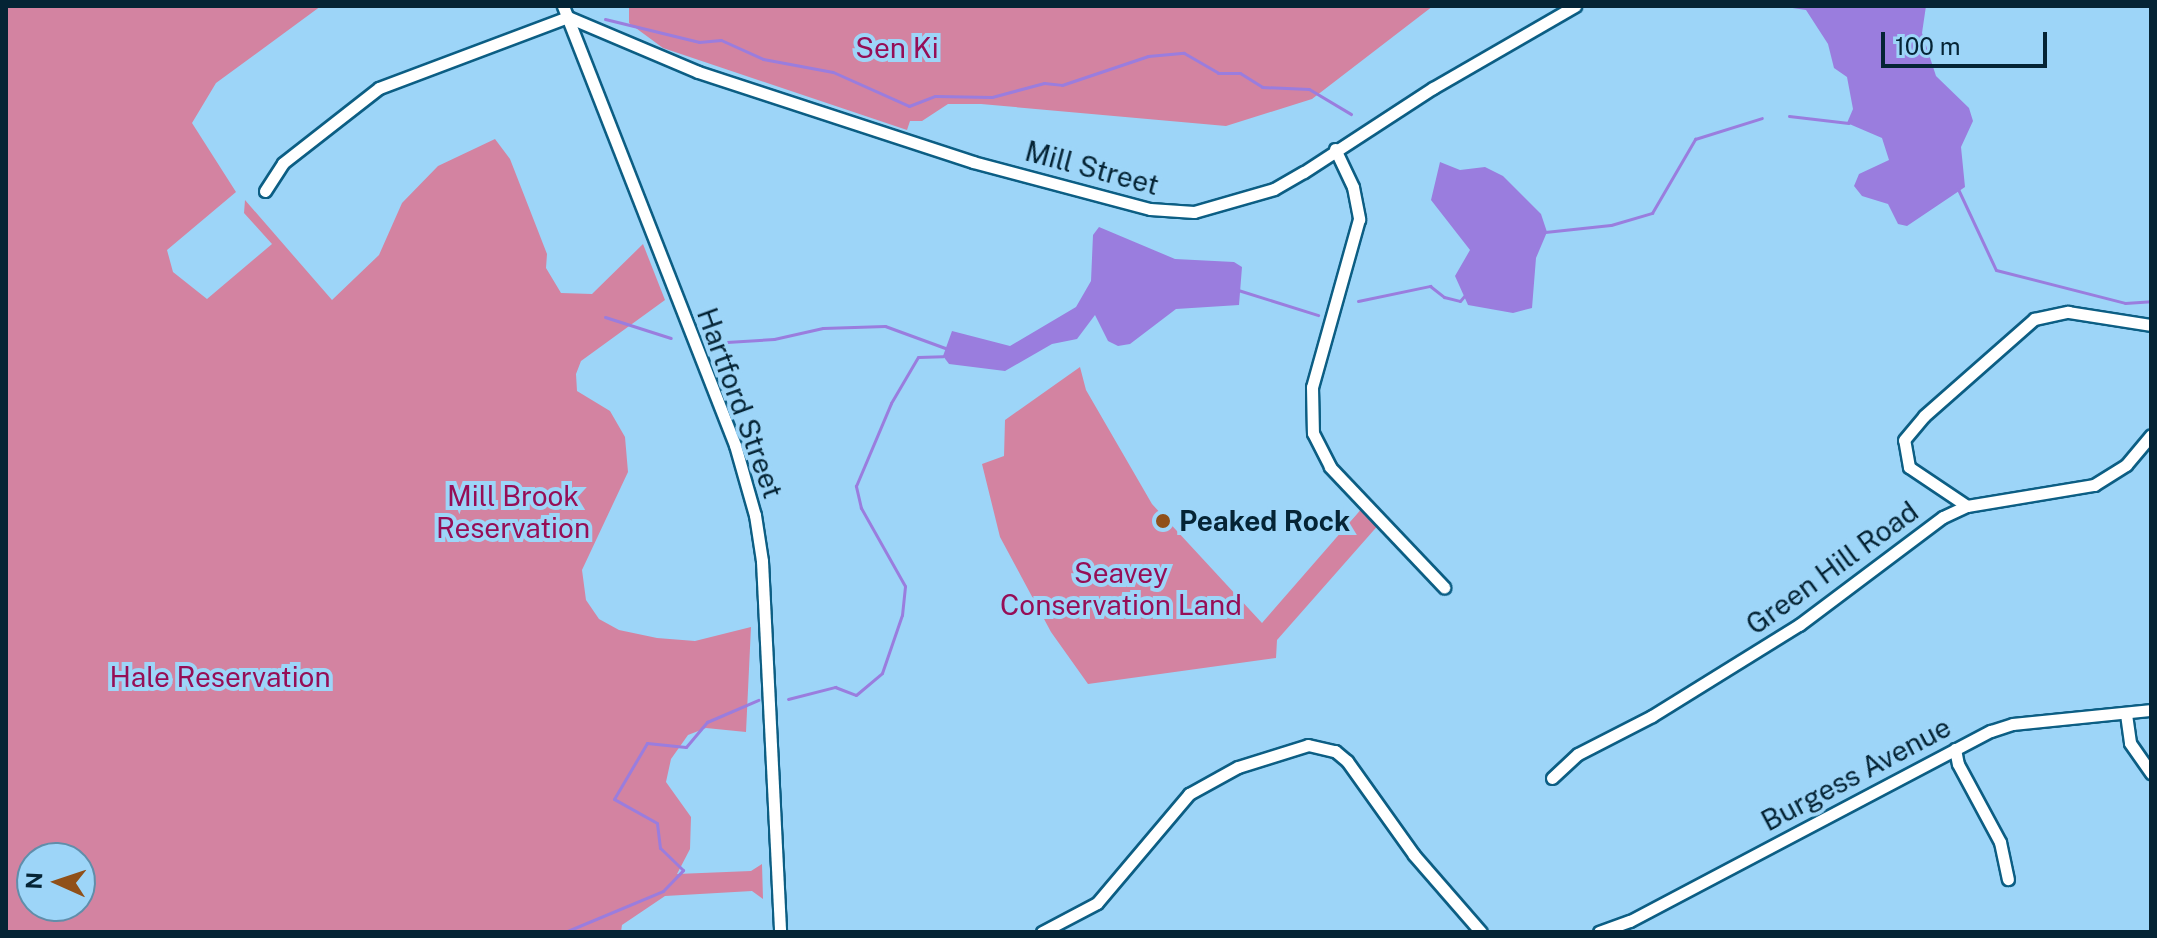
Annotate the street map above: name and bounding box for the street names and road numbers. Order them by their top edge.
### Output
street label: Mill Street [1021,134,1163,202]
street label: Hartford Street [690,303,790,503]
street label: Green Hill Road [1740,494,1924,642]
street label: Burgess Avenue [1756,710,1956,838]

